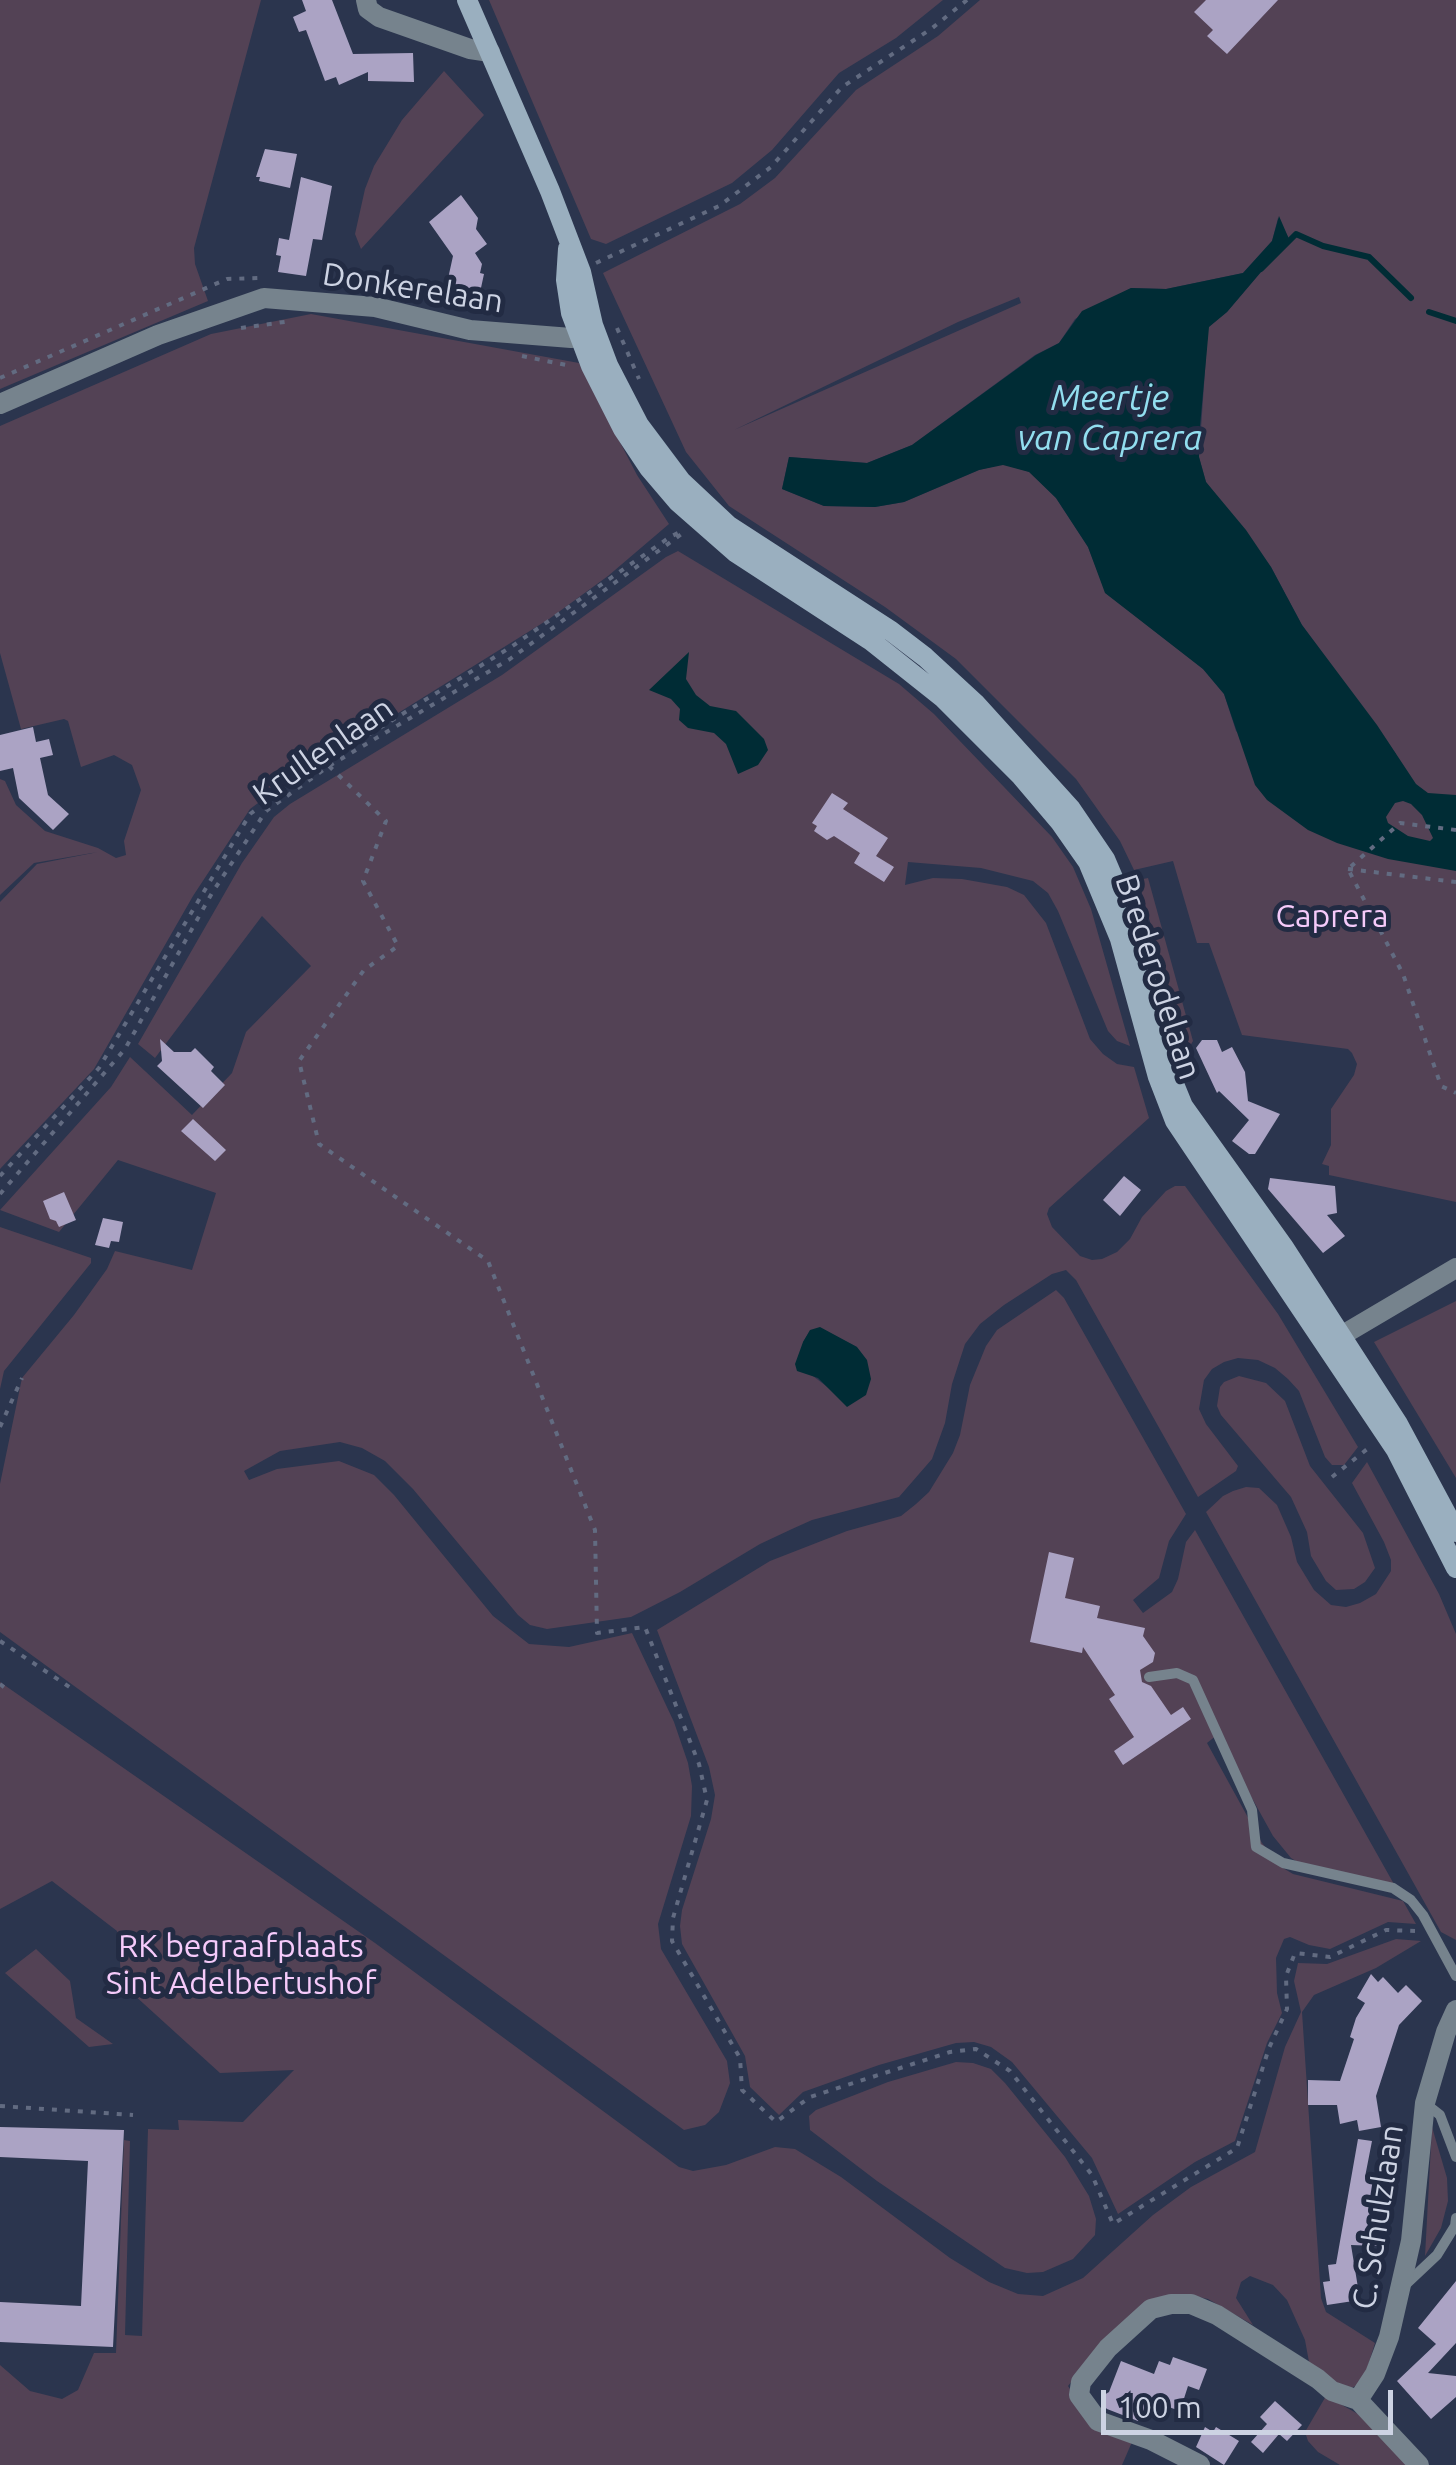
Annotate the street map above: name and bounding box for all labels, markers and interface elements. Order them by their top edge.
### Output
street label: Donkerelaan [320,255,506,321]
water label: Meertje van Caprera [1018,377,1202,459]
street label: Krullenlaan [246,689,400,813]
street label: Brederodelaan [1107,870,1209,1084]
park label: Caprera [1275,897,1389,935]
park label: RK begraafplaats Sint Adelbertushof [106,1927,376,2002]
street label: C. Schulzlaan [1344,2122,1412,2312]
scale bar [1106,2370,1398,2432]
text: 100 m [1118,2390,1202,2424]

